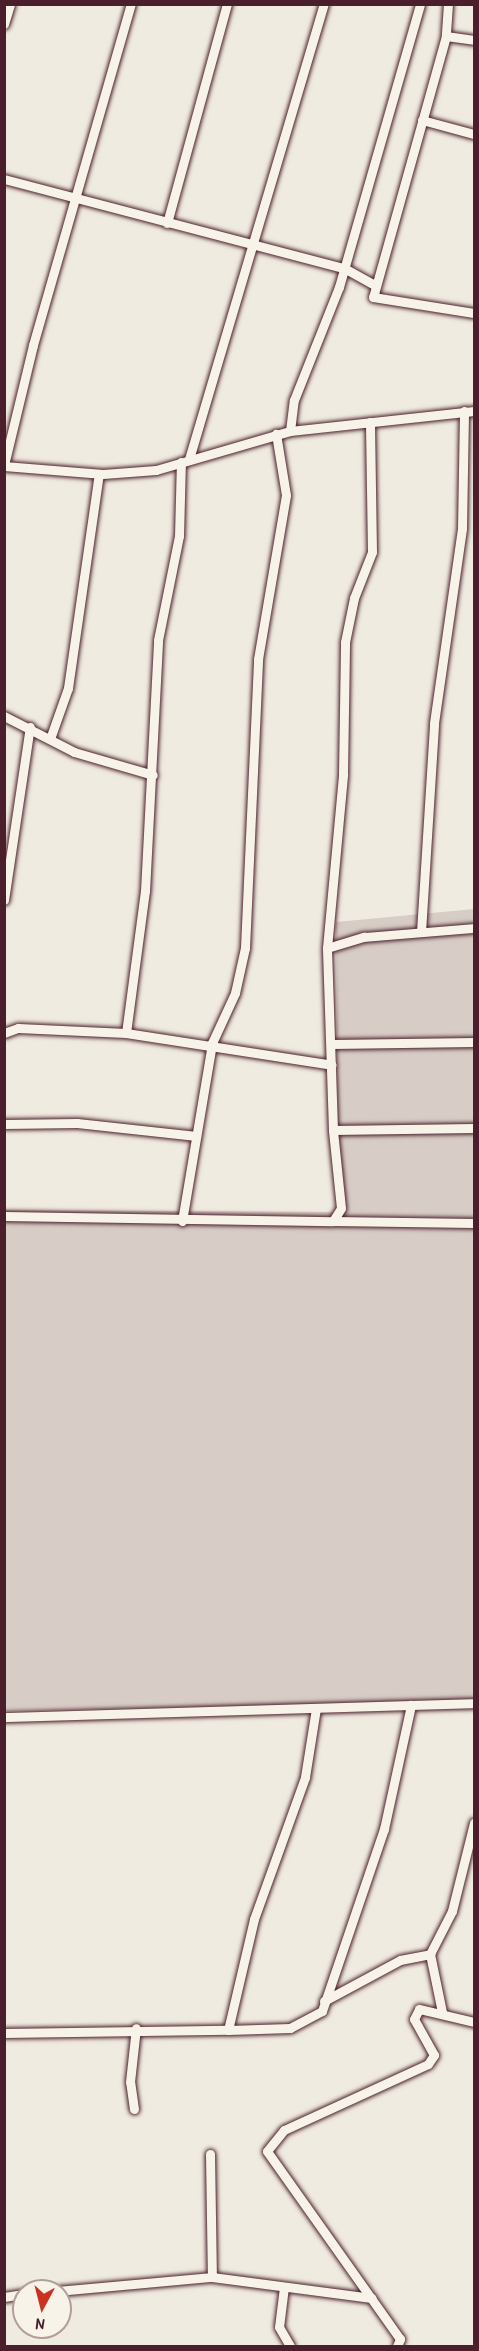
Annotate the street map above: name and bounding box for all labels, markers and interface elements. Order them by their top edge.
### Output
north arrow [12,2279,72,2339]
text: N [34,2313,46,2336]

